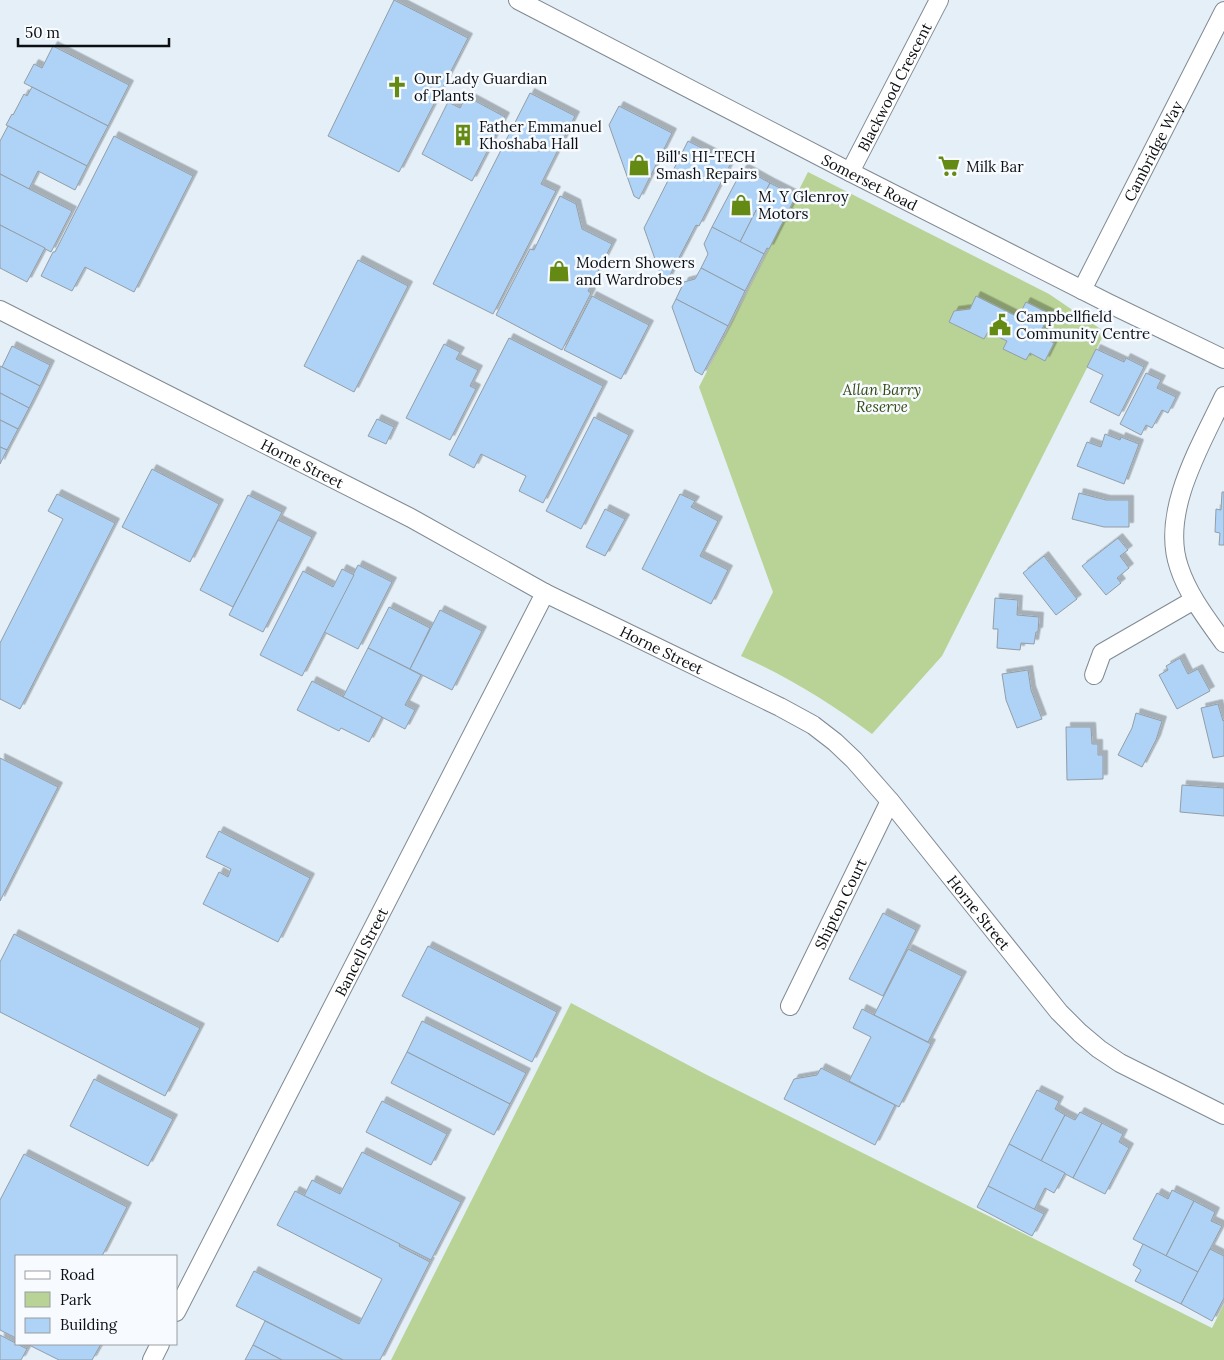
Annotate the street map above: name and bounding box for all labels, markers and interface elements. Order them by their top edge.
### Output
scale bar [18,15,169,47]
street label: Blackwood Crescent [853,19,935,154]
text: 50 m [25,23,60,42]
place label: Our Lady Guardian of Plants [414,69,547,105]
church icon: Our Lady Guardian of Plants [384,74,410,100]
street label: Cambridge Way [1119,97,1186,204]
place label: Father Emmanuel Khoshaba Hall [479,117,602,153]
building icon: Father Emmanuel Khoshaba Hall [450,122,476,148]
place label: Bill's HI-TECH Smash Repairs [656,147,757,183]
street label: Somerset Road [819,150,921,214]
shop icon: Bill's HI-TECH Smash Repairs [626,152,652,178]
supermarket icon: Milk Bar [936,153,962,179]
place label: Milk Bar [966,157,1024,176]
place label: M. Y Glenroy Motors [758,187,849,223]
shop icon: M. Y Glenroy Motors [728,192,754,218]
place label: Modern Showers and Wardrobes [576,253,695,289]
shop icon: Modern Showers and Wardrobes [546,258,572,284]
place label: Campbellfield Community Centre [1016,307,1150,343]
public building icon: Campbellfield Community Centre [987,312,1013,338]
park label: Allan Barry Reserve [842,380,921,416]
street label: Horne Street [258,434,347,492]
street label: Horne Street [617,621,707,678]
street label: Shipton Court [810,855,870,952]
street label: Horne Street [943,871,1015,954]
street label: Bancell Street [330,904,392,999]
legend [15,1255,178,1345]
text: Road [60,1265,95,1284]
text: Park [60,1290,91,1309]
text: Building [60,1315,118,1334]

